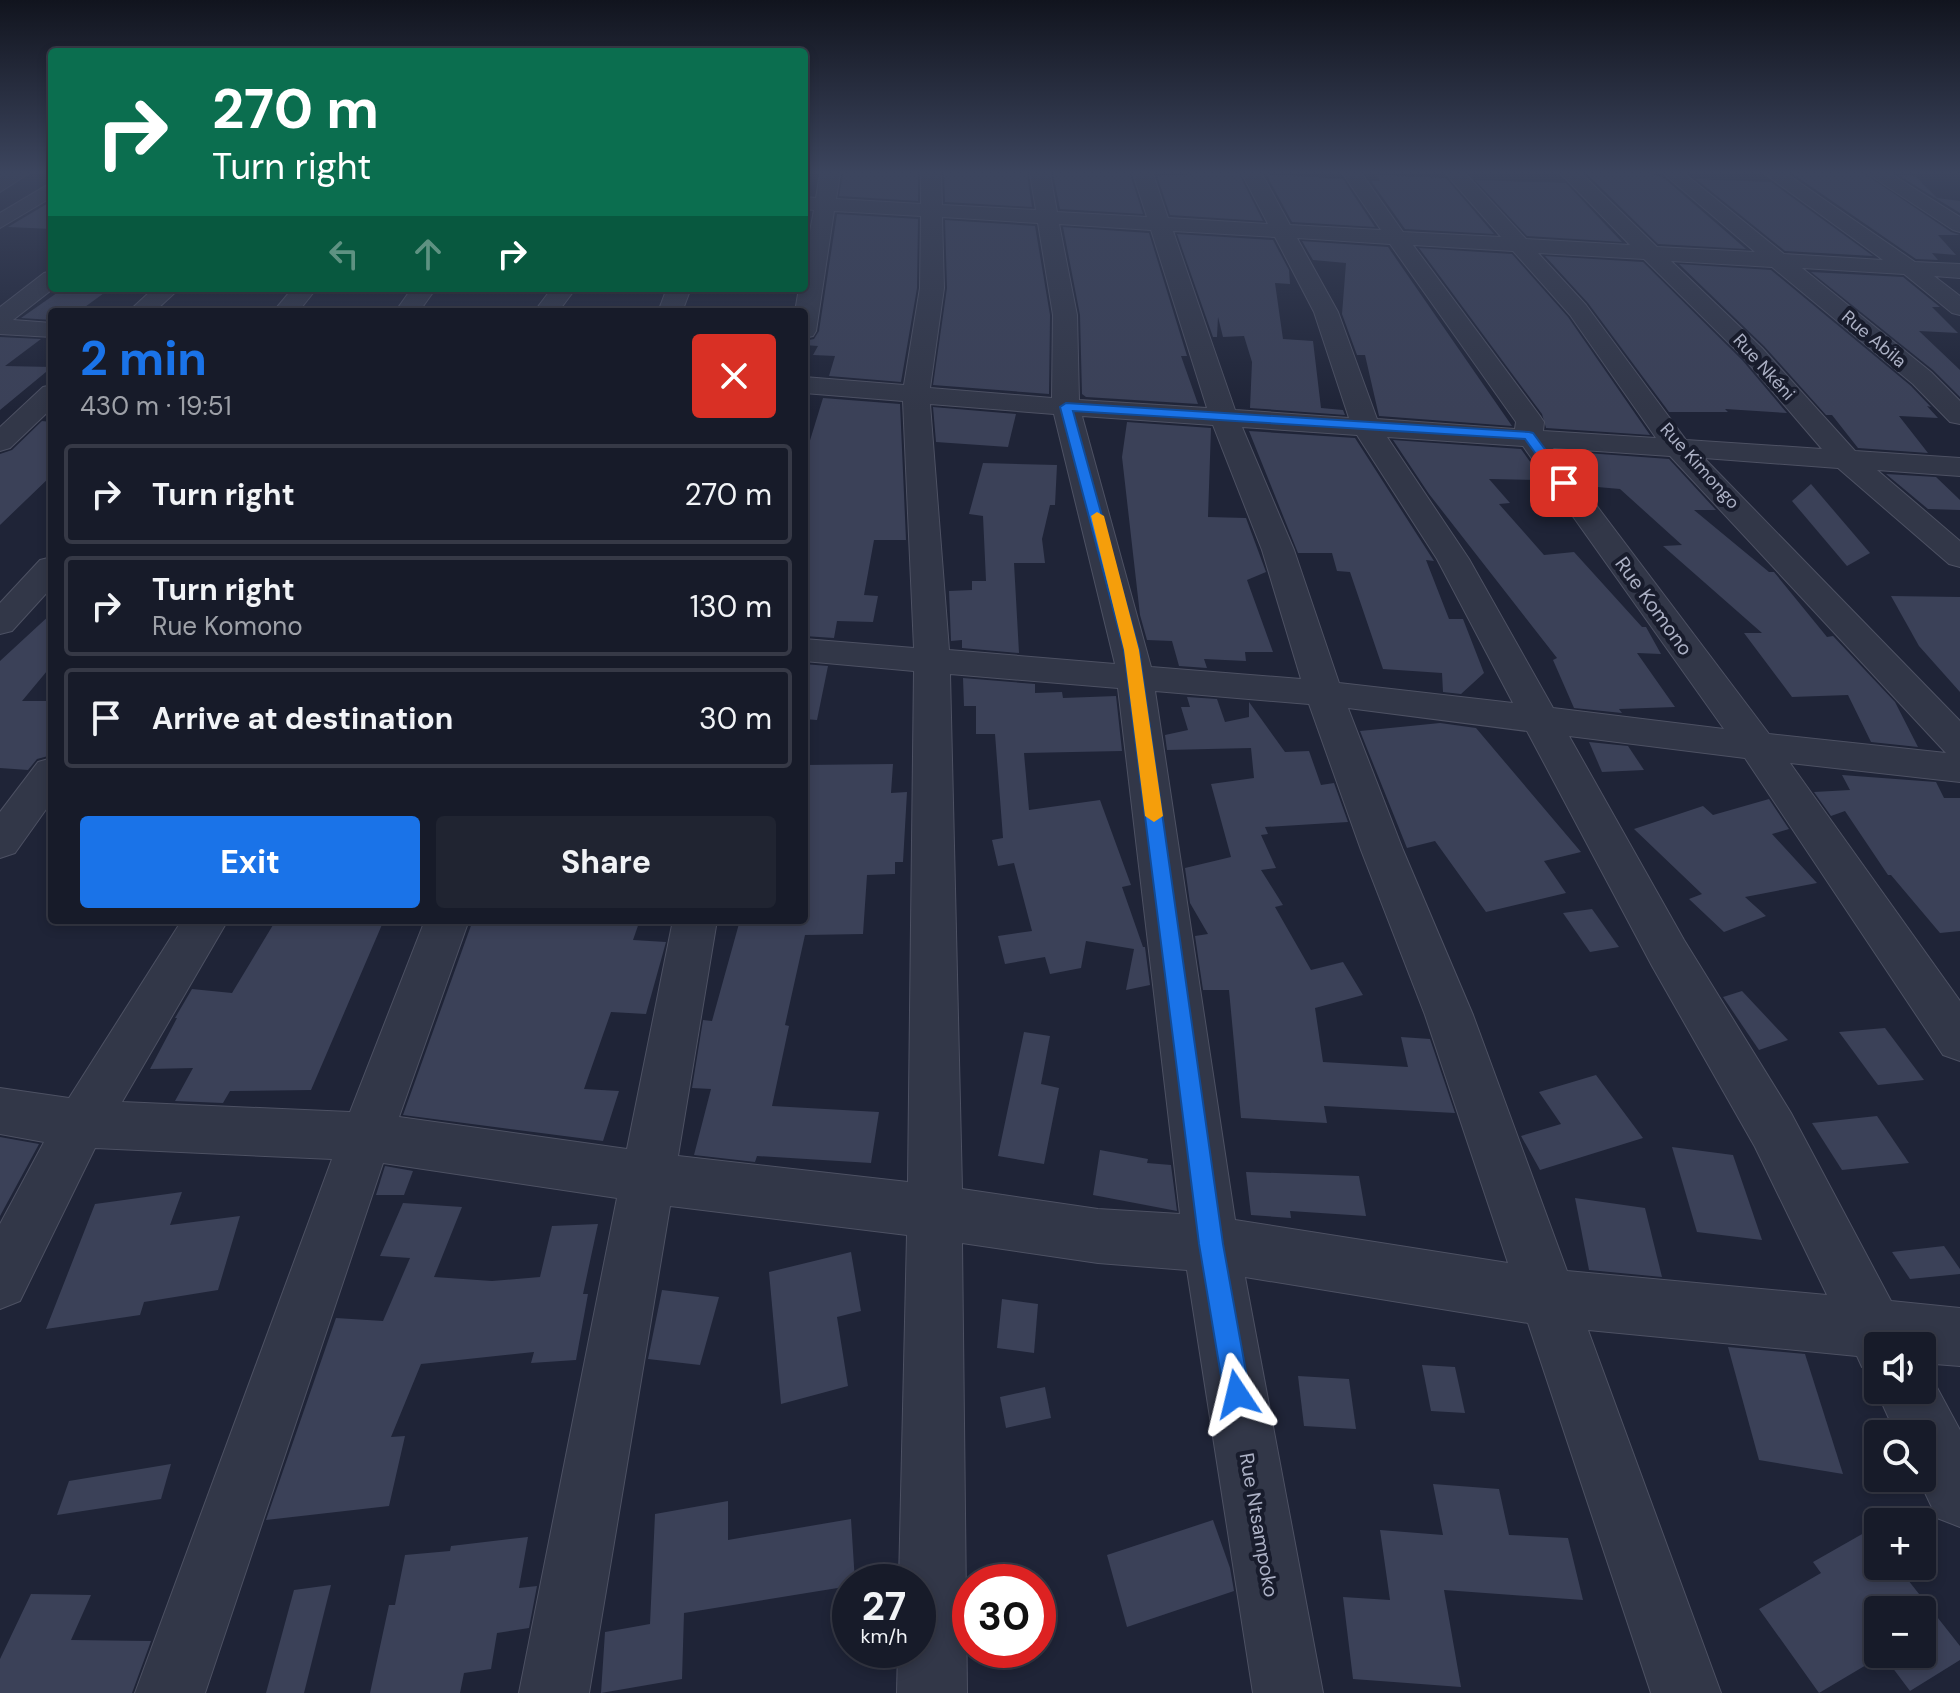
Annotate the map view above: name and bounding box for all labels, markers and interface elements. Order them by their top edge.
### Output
text: 270 m [212,72,379,145]
icon: right [80,80,184,184]
text: Turn right [212,143,371,190]
icon: left [322,232,366,276]
icon: ahead [406,232,450,276]
icon: right [490,232,534,276]
street label: Rue Abila [1837,305,1911,373]
text: 2 min [80,327,207,390]
street label: Rue Nkéni [1728,329,1800,405]
button: close [692,334,776,418]
text: 430 m · 19:51 [80,389,232,423]
street label: Rue Kimongo [1655,418,1745,514]
pin [1530,449,1598,517]
icon: arrive [1542,461,1586,505]
icon: right [84,472,128,516]
text: Turn right [152,475,295,514]
text: 270 m [684,475,772,514]
street label: Rue Komono [1609,551,1699,661]
text: Turn right [152,570,295,609]
icon: right [84,584,128,628]
text: 130 m [690,587,772,626]
text: Rue Komono [152,609,303,643]
icon: arrive [84,696,128,740]
text: Arrive at destination [152,699,453,738]
text: 30 m [699,699,772,738]
button: Exit [80,816,420,908]
button: Share [436,816,776,908]
map controls [1864,1332,1936,1668]
button: sound [1864,1332,1936,1404]
position arrow [1195,1352,1279,1436]
button: search [1864,1420,1936,1492]
street label: Rue Ntsampoko [1234,1451,1284,1599]
button: + [1864,1508,1936,1580]
speed limit sign: 30 [952,1564,1056,1668]
text: 27 [862,1580,906,1632]
button: − [1864,1596,1936,1668]
text: km/h [860,1623,908,1649]

